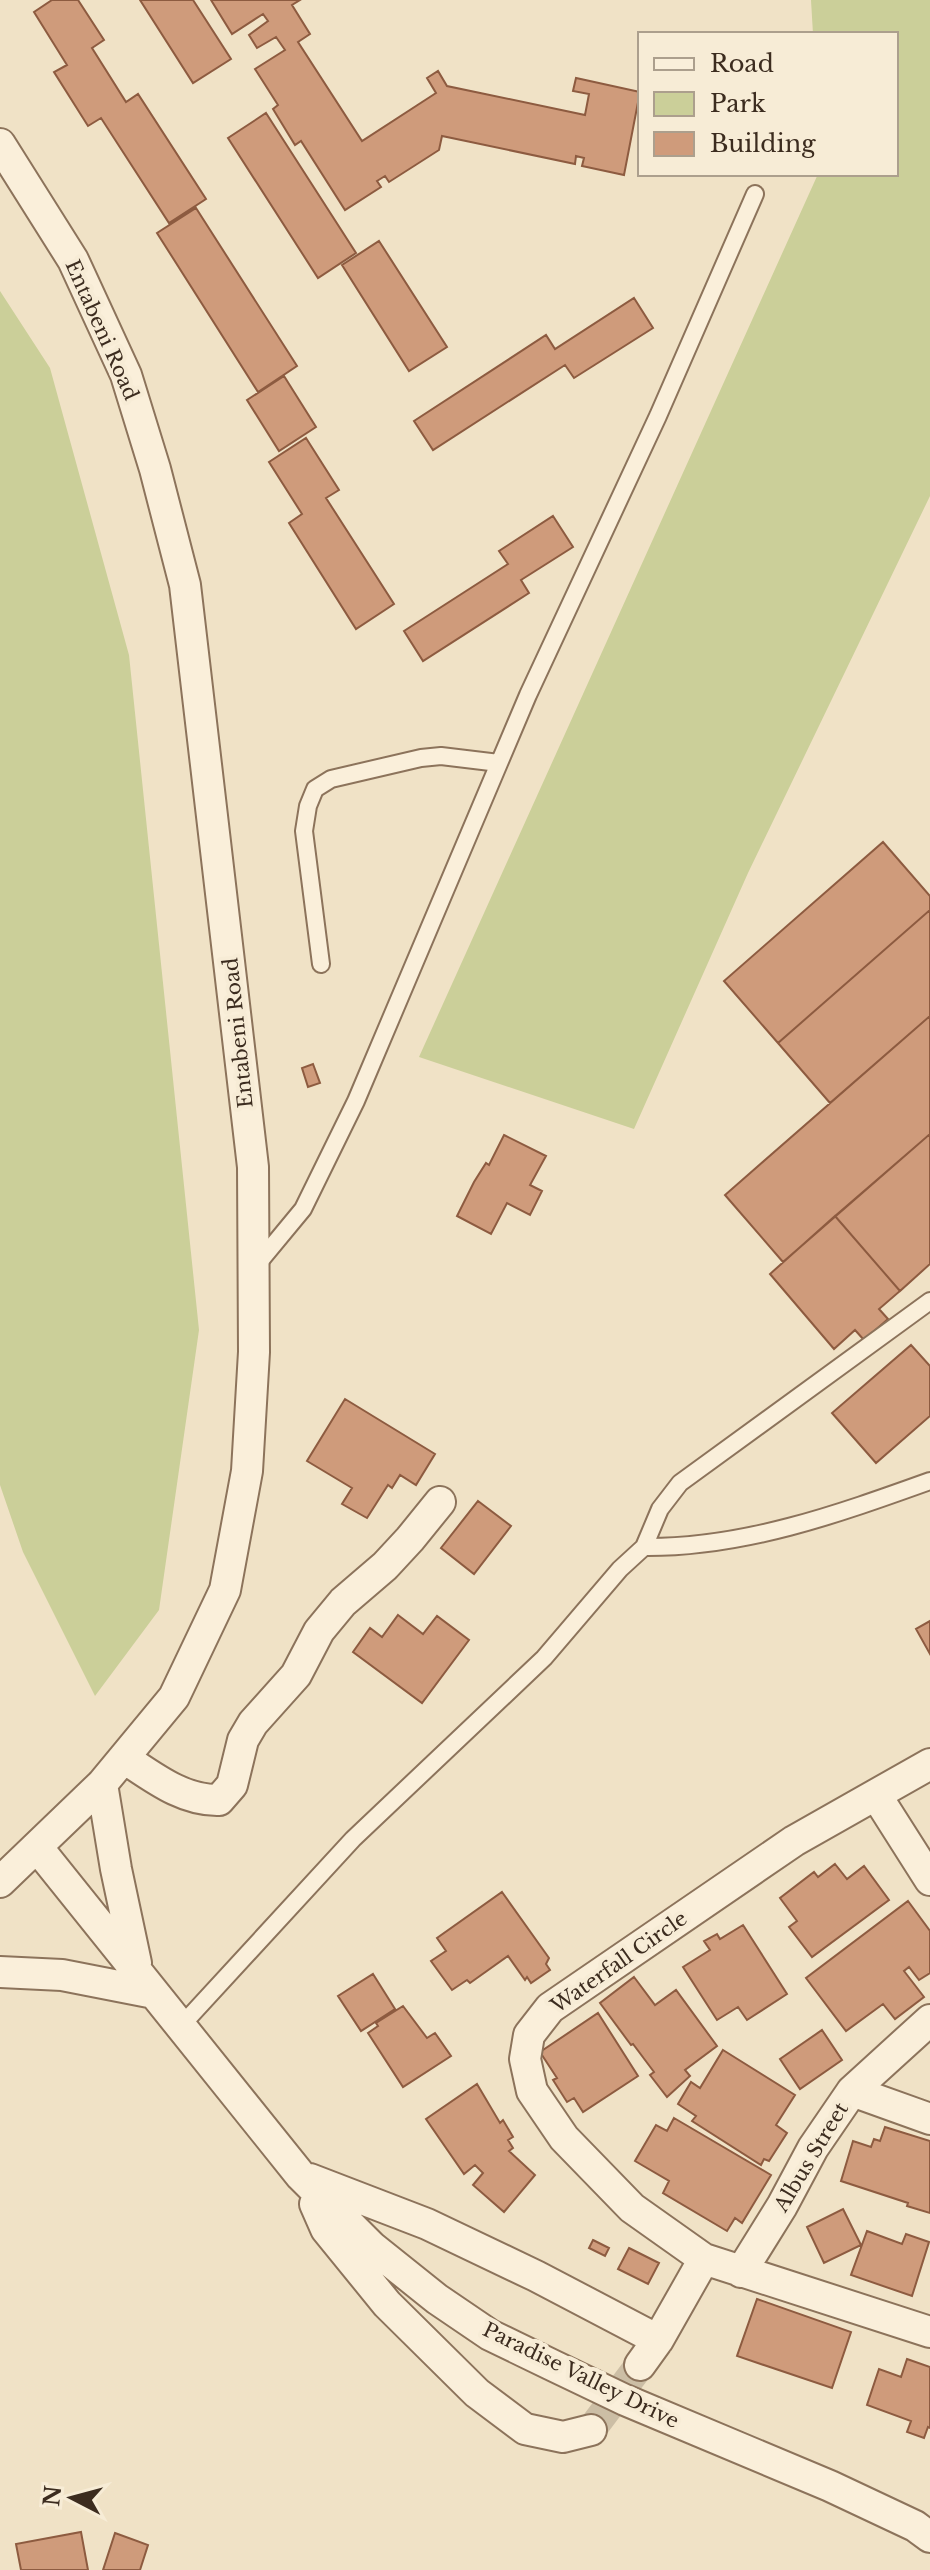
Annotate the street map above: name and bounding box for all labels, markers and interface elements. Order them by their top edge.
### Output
legend [638,32,898,176]
text: Road [710,49,774,78]
text: Park [710,89,766,118]
text: Building [710,129,816,158]
street label: Entabeni Road [60,256,144,404]
street label: Entabeni Road [218,957,258,1109]
street label: Waterfall Circle [546,1906,692,2018]
street label: Albus Street [768,2098,853,2217]
street label: Paradise Valley Drive [479,2317,683,2433]
north arrow [32,2458,112,2538]
text: N [38,2484,67,2508]

